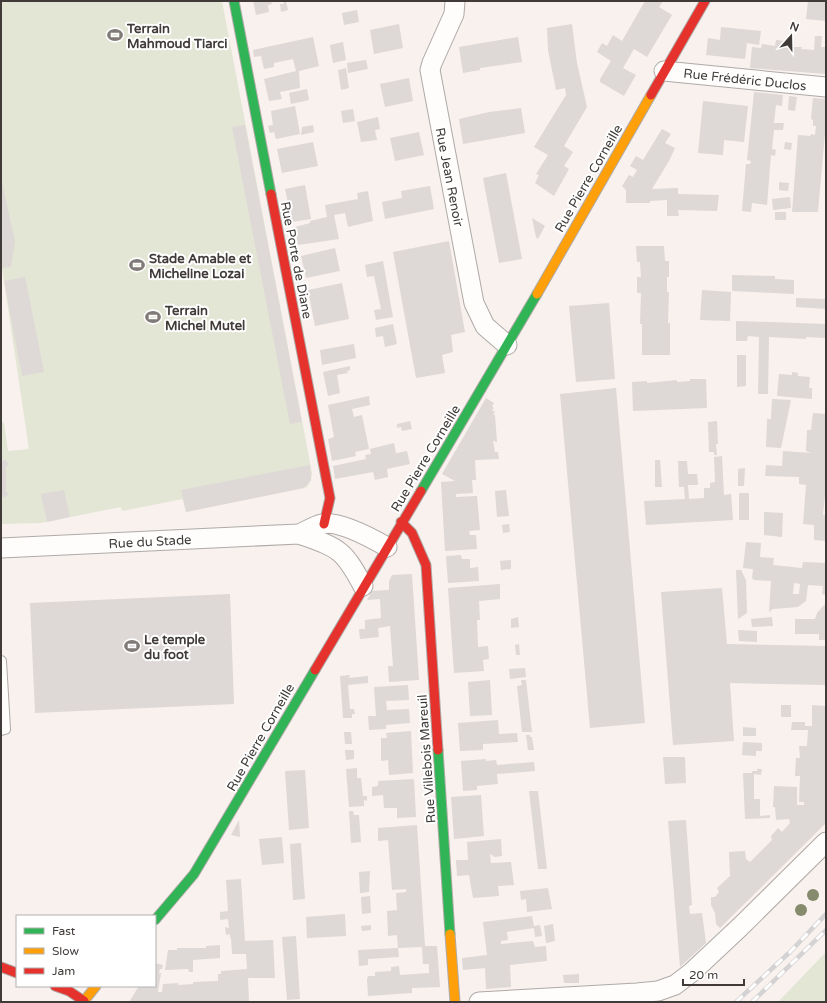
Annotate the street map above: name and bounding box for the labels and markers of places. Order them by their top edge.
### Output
place label: Terrain Mahmoud Tiarci [126,21,227,52]
sports icon: Terrain Mahmoud Tiarci [106,26,124,44]
place label: Stade Amable et Micheline Lozai [149,251,251,282]
sports icon: Stade Amable et Micheline Lozai [128,256,146,274]
place label: Terrain Michel Mutel [164,303,245,334]
sports icon: Terrain Michel Mutel [144,308,162,326]
place label: Le temple du foot [144,632,206,663]
sports icon: Le temple du foot [123,637,141,655]

